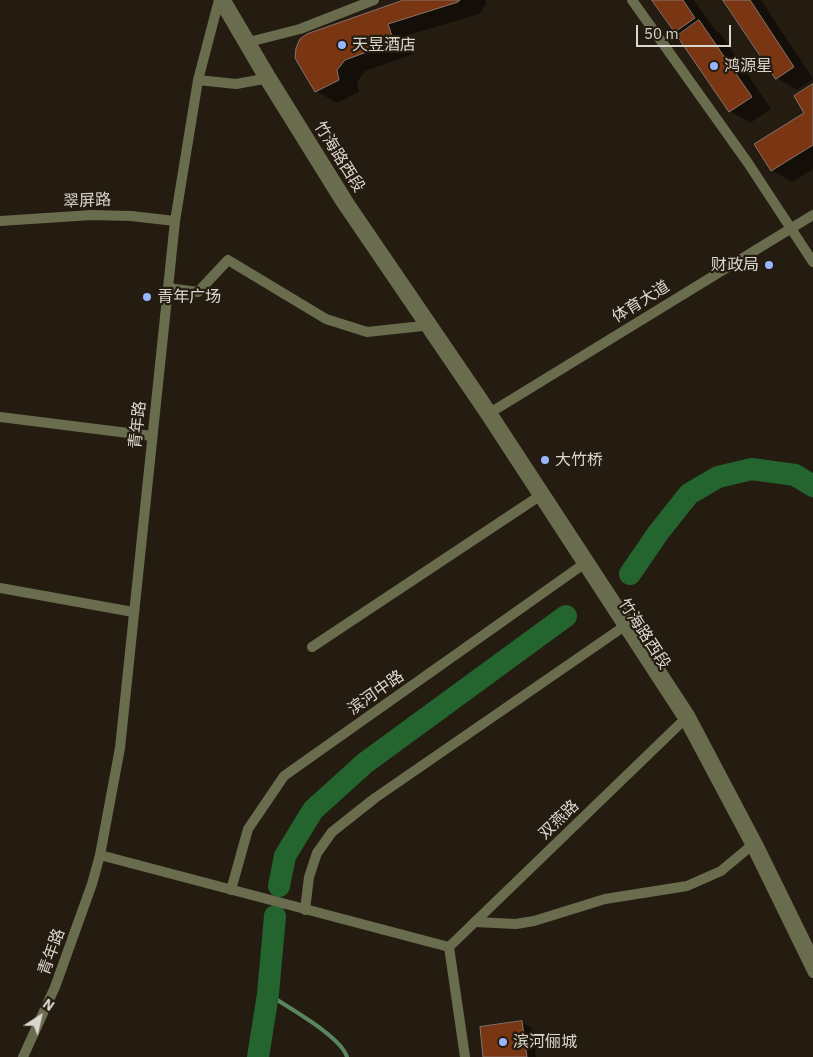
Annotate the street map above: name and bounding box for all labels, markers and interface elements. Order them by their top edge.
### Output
scale bar [638,15,733,47]
text: 50 m [644,24,679,43]
place label: 天昱酒店 [352,35,416,55]
marker: 天昱酒店 [336,39,348,51]
place label: 鸿源星 [724,56,772,76]
marker: 鸿源星 [708,60,720,72]
street label: 竹海路西段 [310,118,368,196]
street label: 翠屏路 [63,191,111,211]
place label: 财政局 [711,255,759,275]
marker: 财政局 [763,259,775,271]
street label: 体育大道 [609,277,673,327]
place label: 青年广场 [157,287,221,307]
marker: 青年广场 [141,291,153,303]
street label: 青年路 [126,400,150,450]
place label: 大竹桥 [555,450,603,470]
marker: 大竹桥 [539,454,551,466]
street label: 竹海路西段 [614,595,674,673]
street label: 滨河中路 [344,667,408,719]
street label: 双燕路 [535,796,583,844]
street label: 青年路 [35,926,69,978]
north arrow [15,992,65,1042]
text: N [39,994,58,1015]
place label: 滨河俪城 [513,1032,577,1052]
marker: 滨河俪城 [497,1036,509,1048]

